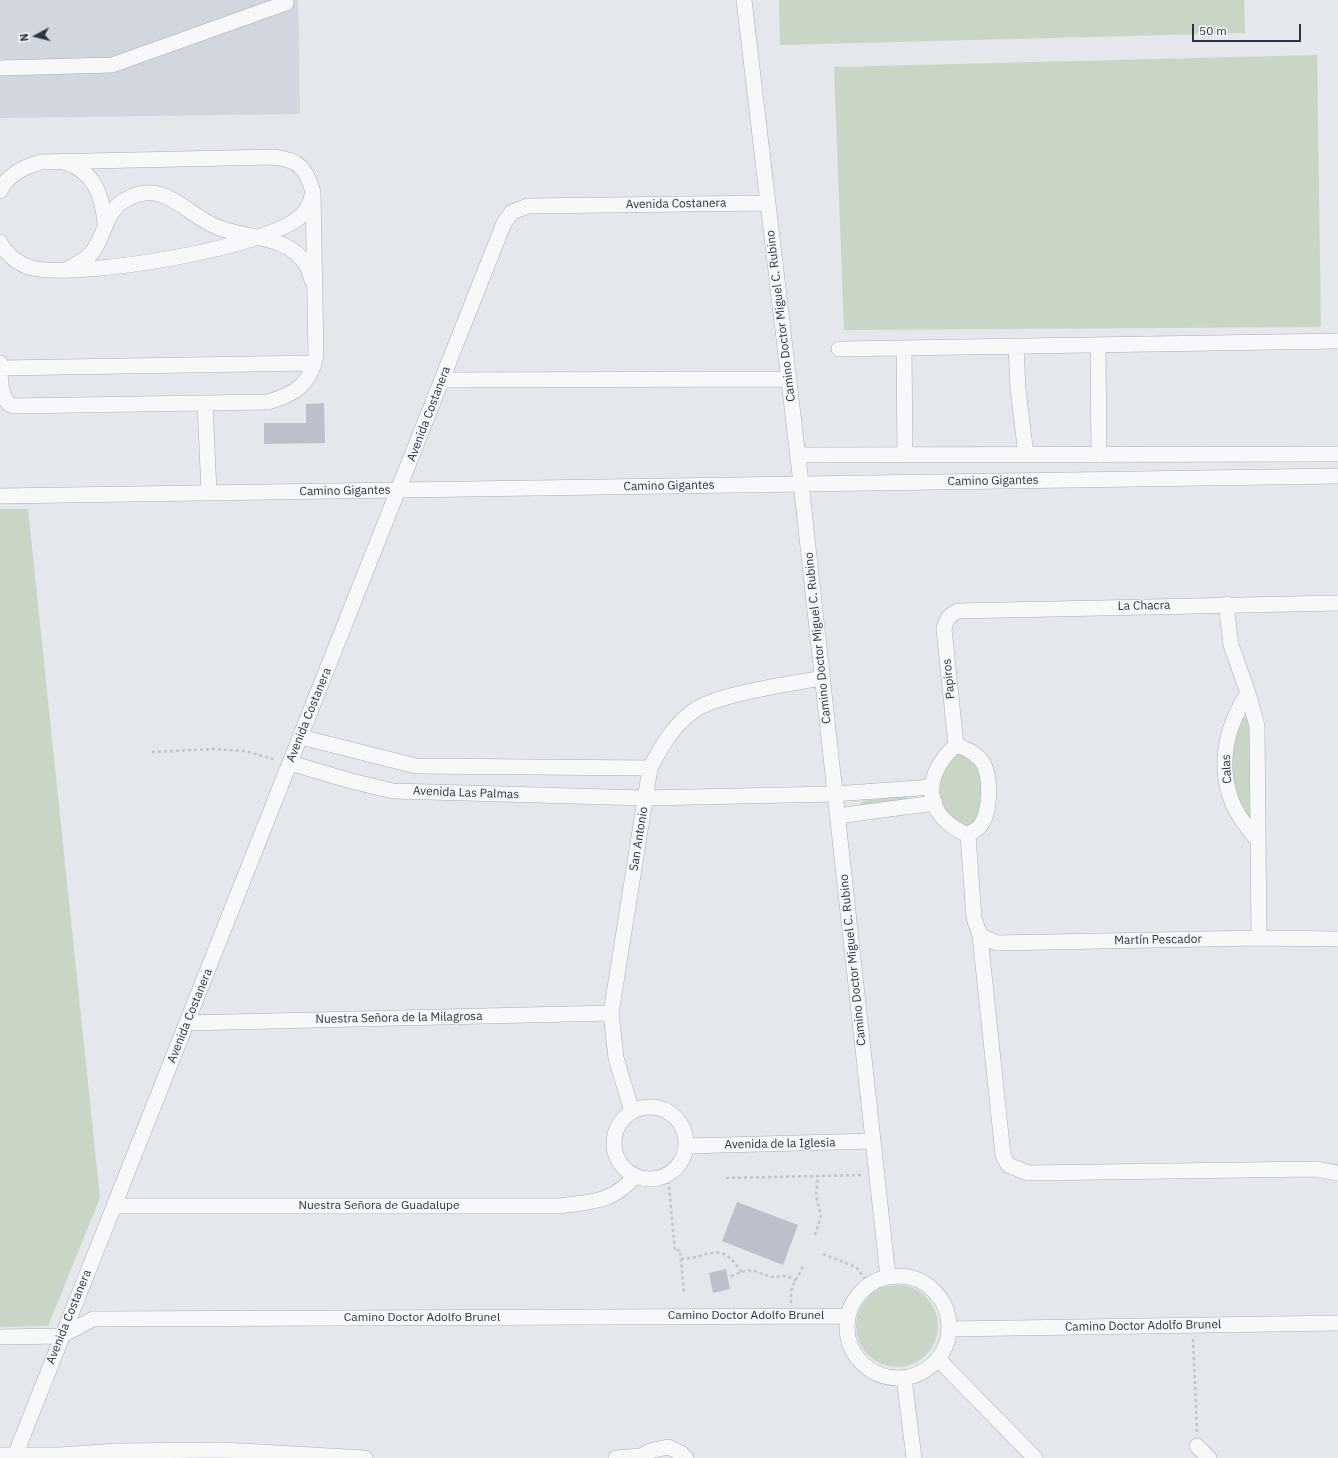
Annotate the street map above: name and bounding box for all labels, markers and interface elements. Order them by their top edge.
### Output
north arrow [16,16,56,56]
scale bar [1194,16,1303,42]
text: 50 m [1199,23,1227,38]
text: N [17,33,32,42]
street label: Avenida Costanera [626,196,726,212]
street label: Camino Doctor Miguel C. Rubino [763,229,799,403]
street label: Avenida Costanera [404,364,454,464]
street label: Camino Gigantes [947,473,1039,489]
street label: Camino Gigantes [623,478,715,494]
street label: Camino Gigantes [299,483,391,499]
street label: Camino Doctor Miguel C. Rubino [802,551,834,725]
street label: La Chacra [1118,598,1170,614]
street label: Papiros [940,658,958,700]
street label: Avenida Costanera [283,666,335,764]
street label: Calas [1219,754,1235,784]
street label: Avenida Las Palmas [413,784,519,802]
street label: San Antonio [627,806,651,872]
street label: Camino Doctor Miguel C. Rubino [837,873,869,1047]
street label: Martín Pescador [1114,932,1202,948]
street label: Avenida Costanera [164,967,216,1065]
street label: Nuestra Señora de la Milagrosa [315,1009,483,1027]
street label: Avenida de la Iglesia [724,1136,836,1152]
street label: Nuestra Señora de Guadalupe [298,1199,460,1213]
street label: Avenida Costanera [43,1268,95,1366]
street label: Camino Doctor Adolfo Brunel [668,1309,824,1323]
street label: Camino Doctor Adolfo Brunel [344,1311,500,1325]
street label: Camino Doctor Adolfo Brunel [1065,1317,1221,1335]

